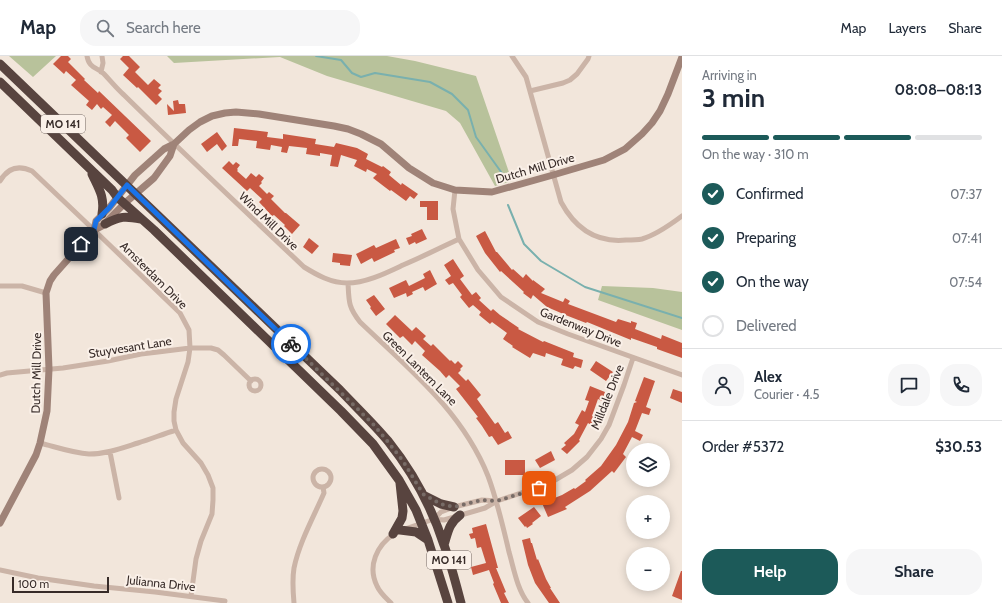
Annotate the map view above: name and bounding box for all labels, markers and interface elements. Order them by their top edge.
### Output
search box [80,10,360,46]
text: Map [20,16,56,39]
icon: search [94,17,116,39]
text: Search here [126,19,201,37]
text: Map [841,19,866,37]
text: Layers [888,19,926,37]
text: Share [948,19,982,37]
text: Arriving in [702,67,757,83]
text: 08:08–08:13 [894,81,982,99]
text: 3 min [702,82,765,114]
road number: MO 141 [41,115,85,133]
text: On the way · 310 m [702,146,809,162]
street label: Dutch Mill Drive [494,150,576,186]
icon: check [702,183,724,205]
text: Confirmed [736,185,804,203]
text: 07:37 [950,186,982,202]
street label: Wind Mill Drive [236,189,302,253]
pin [64,227,98,261]
icon: check [702,227,724,249]
text: Preparing [736,229,796,247]
text: 07:41 [952,230,982,246]
icon: home [70,233,92,255]
street label: Amsterdam Drive [117,238,191,312]
icon: check [702,271,724,293]
text: On the way [736,273,809,291]
text: 07:54 [949,274,982,290]
street label: Gardenway Drive [538,304,624,350]
text: Delivered [736,317,797,335]
courier [271,324,311,364]
street label: Green Lantern Lane [379,327,461,409]
street label: Dutch Mill Drive [28,332,44,414]
street label: Stuyvesant Lane [87,333,173,361]
icon: bike [280,333,302,355]
street label: Milldale Drive [587,362,627,432]
button: person [702,364,744,406]
button: chat [888,364,930,406]
button: phone [940,364,982,406]
text: Alex [754,368,782,386]
text: Courier · 4.5 [754,386,819,402]
text: Order #5372 [702,438,784,456]
text: $30.53 [935,438,982,456]
map controls [626,443,670,591]
button: layers [626,443,670,487]
pin [522,471,556,505]
icon: bag [528,477,550,499]
button: + [626,495,670,539]
button: − [626,547,670,591]
button: Help [702,549,838,595]
button: Share [846,549,982,595]
road number: MO 141 [427,551,471,569]
street label: Julianna Drive [125,572,196,594]
scale bar [12,575,109,594]
text: 100 m [18,577,49,591]

